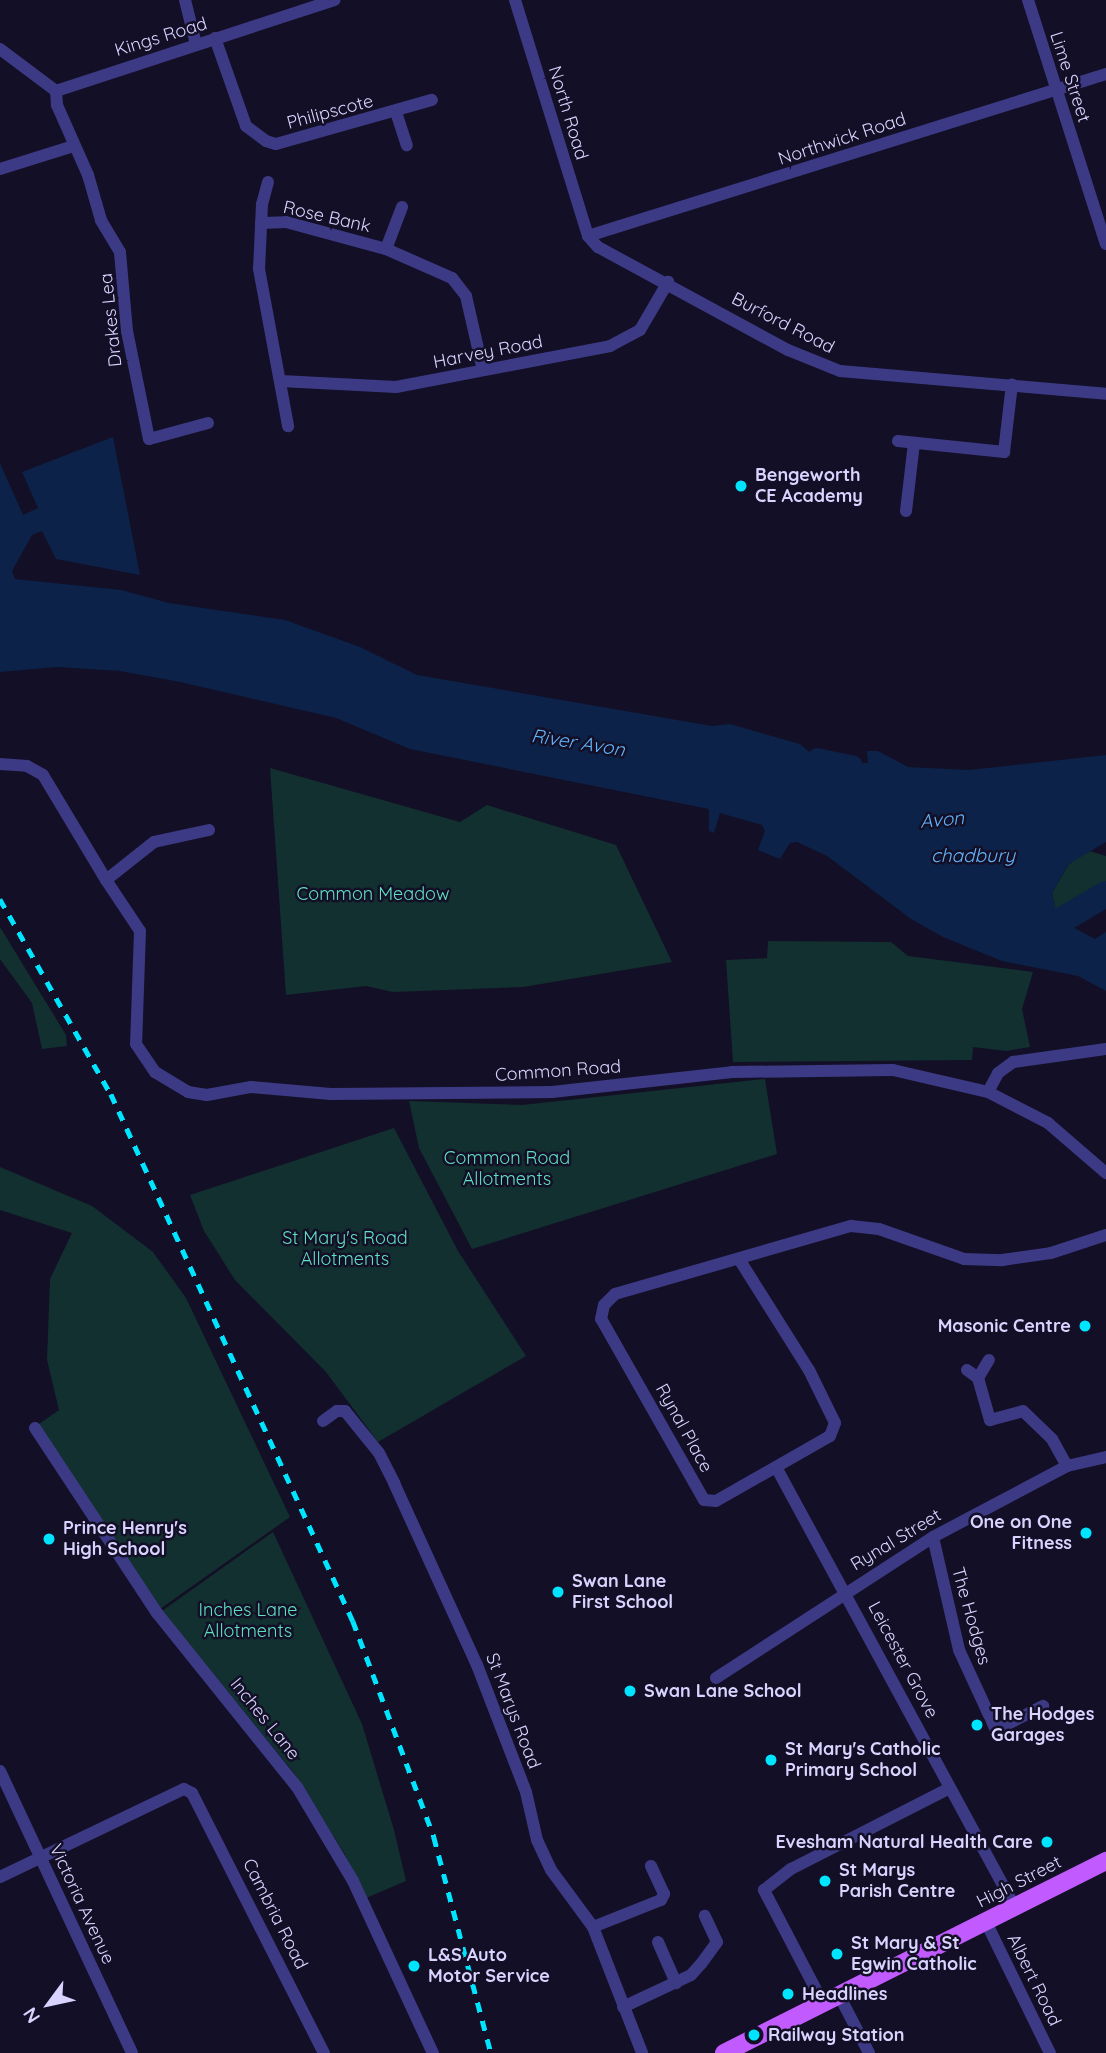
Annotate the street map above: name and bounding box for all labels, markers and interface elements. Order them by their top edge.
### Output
street label: Kings Road [112,13,210,61]
street label: Lime Street [1045,29,1095,125]
street label: North Road [544,64,592,162]
street label: Philipscote [284,90,376,134]
street label: Northwick Road [775,108,909,170]
street label: Rose Bank [281,196,373,238]
street label: Drakes Lea [95,272,127,368]
street label: Burford Road [728,288,838,358]
street label: Harvey Road [431,331,545,373]
place label: Bengeworth CE Academy [755,465,863,508]
marker: Bengeworth CE Academy [733,478,749,494]
water label: River Avon [530,724,626,762]
water label: Avon [919,807,965,833]
water label: chadbury [931,845,1015,867]
park label: Common Meadow [297,883,449,905]
street label: Common Road [494,1056,622,1086]
park label: Common Road Allotments [444,1148,570,1190]
park label: St Mary's Road Allotments [282,1228,408,1270]
place label: Masonic Centre [938,1315,1071,1337]
marker: Masonic Centre [1077,1318,1093,1334]
street label: Rynal Place [651,1380,717,1476]
street label: Rynal Street [847,1505,945,1575]
place label: One on One Fitness [970,1512,1072,1554]
place label: Prince Henry's High School [63,1518,187,1560]
marker: One on One Fitness [1078,1525,1094,1541]
marker: Prince Henry's High School [41,1531,57,1547]
street label: The Hodges [947,1565,995,1667]
place label: Swan Lane First School [572,1571,673,1614]
marker: Swan Lane First School [550,1584,566,1600]
street label: Leicester Grove [863,1598,943,1722]
park label: Inches Lane Allotments [198,1600,298,1642]
street label: St Marys Road [481,1650,545,1772]
street label: Inches Lane [225,1674,305,1764]
place label: Swan Lane School [644,1680,801,1702]
marker: Swan Lane School [622,1683,638,1699]
place label: The Hodges Garages [991,1704,1094,1746]
marker: The Hodges Garages [969,1717,985,1733]
place label: St Mary's Catholic Primary School [785,1739,940,1782]
marker: St Mary's Catholic Primary School [763,1752,779,1768]
place label: Evesham Natural Health Care [776,1831,1033,1853]
marker: Evesham Natural Health Care [1039,1834,1055,1850]
street label: Victoria Avenue [45,1840,119,1968]
street label: High Street [973,1851,1065,1913]
street label: Cambria Road [238,1855,312,1973]
place label: St Marys Parish Centre [839,1860,955,1902]
marker: St Marys Parish Centre [817,1873,833,1889]
street label: Albert Road [1002,1931,1066,2029]
place label: St Mary & St Egwin Catholic [851,1933,977,1976]
place label: L&S Auto Motor Service [428,1945,550,1988]
marker: St Mary & St Egwin Catholic [829,1946,845,1962]
marker: L&S Auto Motor Service [406,1958,422,1974]
north arrow [14,1969,84,2039]
place label: Headlines [802,1983,887,2005]
marker: Headlines [780,1986,796,2002]
text: N [18,2003,45,2028]
place label: Railway Station [768,2024,904,2046]
marker: Railway Station [746,2027,762,2043]

